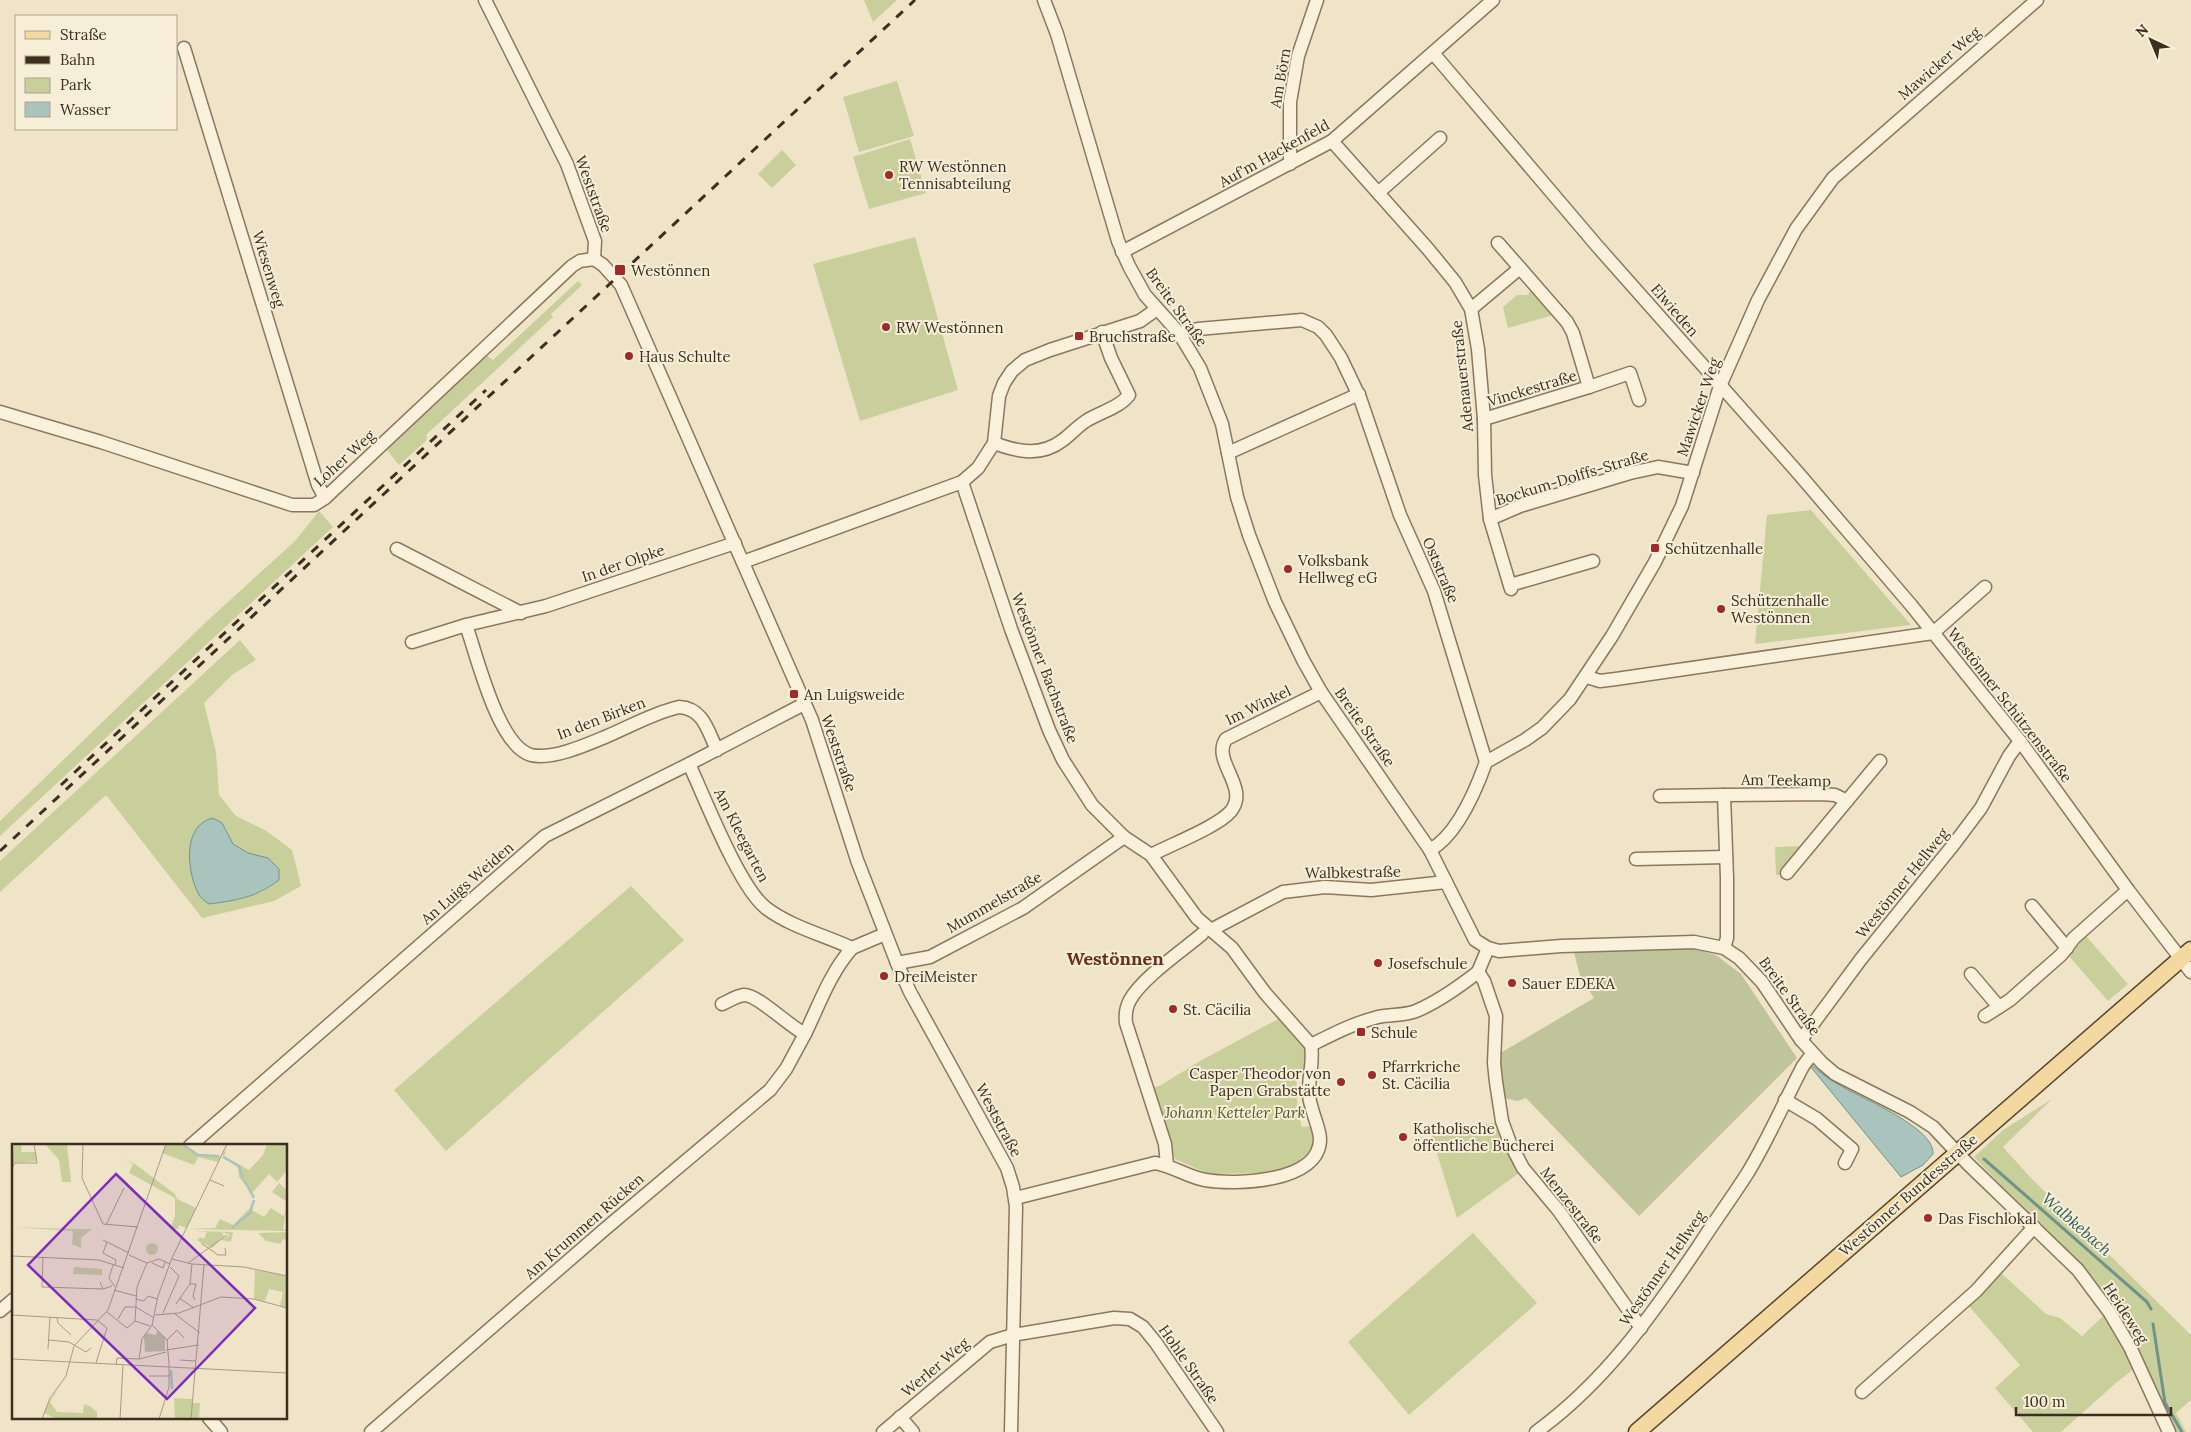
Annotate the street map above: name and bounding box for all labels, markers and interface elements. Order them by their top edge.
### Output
legend [15,15,178,130]
north arrow [2126,15,2176,65]
text: N [2132,20,2152,41]
street label: Mawicker Weg [1894,22,1985,104]
text: Straße [60,25,107,44]
street label: Am Börn [1265,47,1295,110]
text: Bahn [60,50,95,69]
text: Park [60,75,91,94]
text: Wasser [60,100,111,119]
street label: Auf'm Hackenfeld [1215,115,1332,192]
street label: Weststraße [571,153,617,235]
place label: RW Westönnen Tennisabteilung [899,157,1011,193]
marker: RW Westönnen Tennisabteilung [883,169,895,181]
street label: Wiesenweg [248,228,290,310]
place label: Westönnen [631,261,710,280]
marker: Westönnen [613,263,627,277]
street label: Breite Straße [1142,264,1212,350]
street label: Elwieden [1647,280,1703,340]
place label: RW Westönnen [896,318,1004,337]
street label: Adenauerstraße [1447,319,1477,434]
marker: RW Westönnen [880,321,892,333]
place label: Bruchstraße [1089,327,1176,346]
marker: Bruchstraße [1073,330,1085,342]
place label: Haus Schulte [639,347,731,366]
marker: Haus Schulte [623,350,635,362]
street label: Mawicker Weg [1672,355,1724,459]
street label: Vinckestraße [1484,365,1579,411]
street label: Loher Weg [309,425,379,490]
street label: Bockum-Dolffs-Straße [1493,445,1651,509]
street label: Oststraße [1419,534,1463,606]
place label: Schützenhalle [1665,539,1763,558]
street label: In der Olpke [579,540,667,586]
marker: Schützenhalle [1649,542,1661,554]
place label: Volksbank Hellweg eG [1297,551,1378,587]
marker: Volksbank Hellweg eG [1282,563,1294,575]
street label: Westönner Bachstraße [1007,590,1083,746]
place label: Schützenhalle Westönnen [1731,591,1829,627]
marker: Schützenhalle Westönnen [1715,603,1727,615]
street label: Westönner Schützenstraße [1944,624,2076,786]
street label: Im Winkel [1222,681,1294,729]
street label: Breite Straße [1331,684,1399,770]
place label: An Luigsweide [803,685,905,704]
marker: An Luigsweide [788,688,800,700]
street label: In den Birken [554,692,648,744]
street label: Weststraße [817,712,861,794]
street label: Am Teekamp [1740,770,1831,790]
street label: Am Kleegarten [710,784,774,885]
street label: Westönner Hellweg [1852,823,1953,942]
street label: An Luigs Weiden [416,838,517,929]
street label: Walbkestraße [1305,862,1401,882]
street label: Mummelstraße [943,867,1045,937]
district label: Westönnen [1066,947,1164,970]
street label: Breite Straße [1755,953,1825,1039]
place label: Josefschule [1387,954,1468,973]
marker: Josefschule [1372,957,1384,969]
place label: DreiMeister [894,967,978,986]
marker: DreiMeister [878,970,890,982]
place label: Sauer EDEKA [1522,974,1616,993]
marker: Sauer EDEKA [1506,977,1518,989]
place label: St. Cäcilia [1183,1000,1252,1019]
marker: St. Cäcilia [1167,1003,1179,1015]
place label: Schule [1371,1023,1418,1042]
marker: Schule [1355,1026,1367,1038]
place label: Pfarrkriche St. Cäcilia [1382,1057,1461,1093]
place label: Casper Theodor von Papen Grabstätte [1189,1064,1331,1100]
marker: Pfarrkriche St. Cäcilia [1366,1069,1378,1081]
marker: Casper Theodor von Papen Grabstätte [1335,1076,1347,1088]
street label: Weststraße [972,1080,1026,1160]
park label: Johann Ketteler Park [1164,1103,1306,1122]
place label: Katholische öffentliche Bücherei [1413,1119,1554,1155]
street label: Westönner Bundesstraße [1835,1130,1981,1260]
marker: Katholische öffentliche Bücherei [1397,1131,1409,1143]
inset map [12,1144,288,1420]
street label: Menzestraße [1536,1163,1608,1247]
street label: Am Krummen Rücken [520,1169,648,1284]
water label: Walbkebach [2038,1188,2116,1260]
street label: Westönner Hellweg [1615,1206,1709,1329]
place label: Das Fischlokal [1938,1209,2037,1228]
marker: Das Fischlokal [1922,1212,1934,1224]
street label: Heideweg [2099,1279,2153,1348]
street label: Hohle Straße [1155,1321,1223,1407]
street label: Werler Weg [897,1333,973,1401]
scale bar [2016,1384,2171,1416]
text: 100 m [2024,1392,2065,1411]

